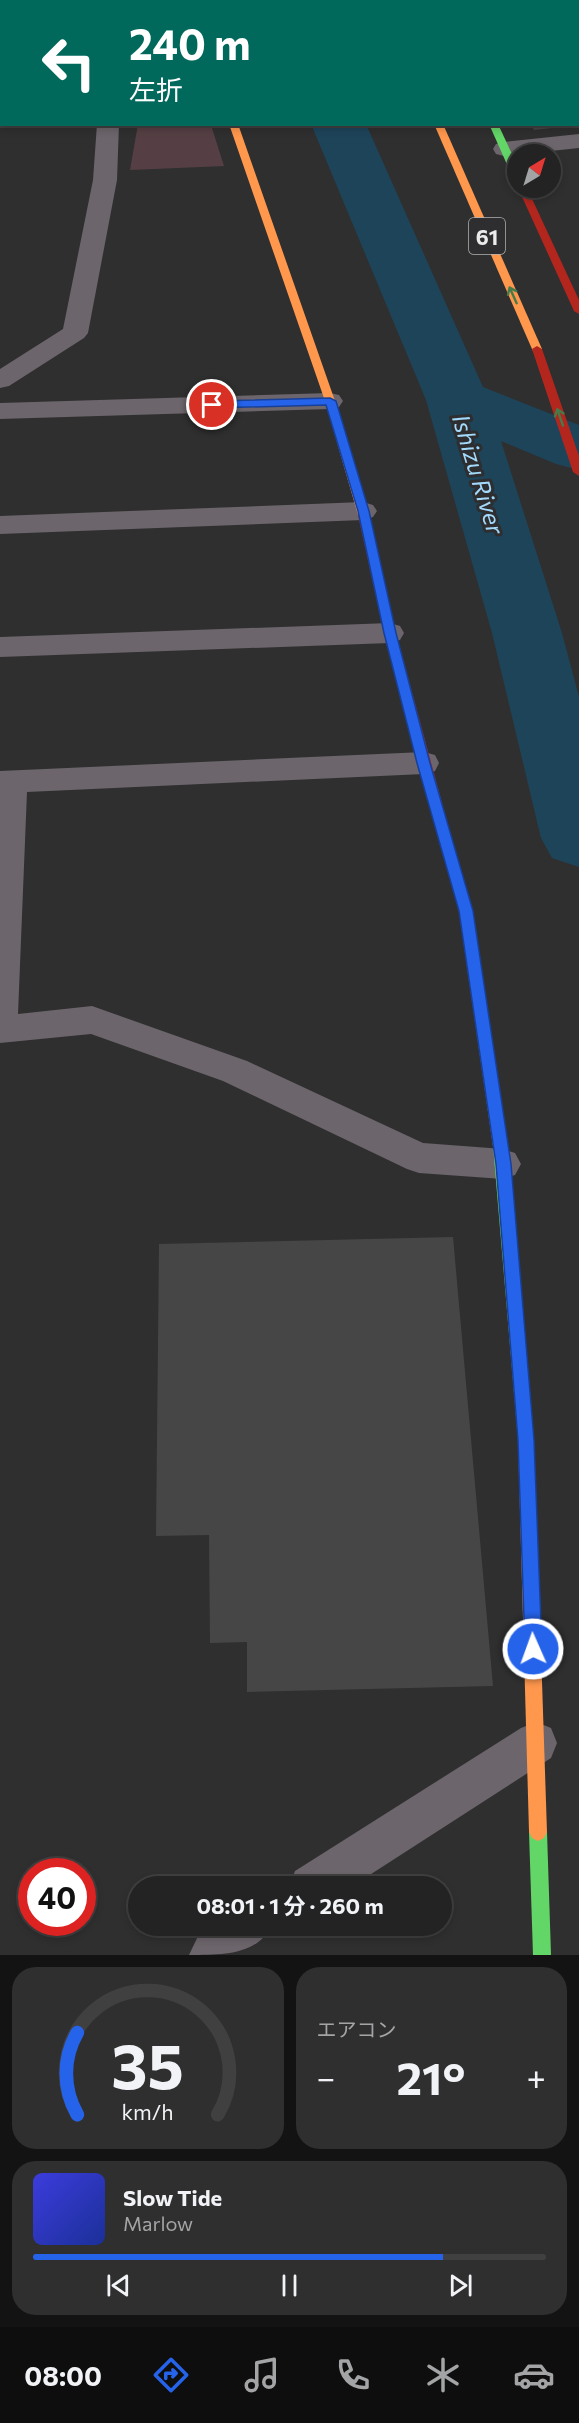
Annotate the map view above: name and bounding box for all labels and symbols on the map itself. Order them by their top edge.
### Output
north arrow [507,144,561,198]
road number: 61 [469,218,505,254]
one-way arrow [507,286,518,304]
pin [186,379,237,430]
one-way arrow [554,408,565,427]
water label: Ishizu River [447,410,511,539]
position arrow [501,1617,565,1681]
speed limit sign: 40 [18,1858,96,1936]

